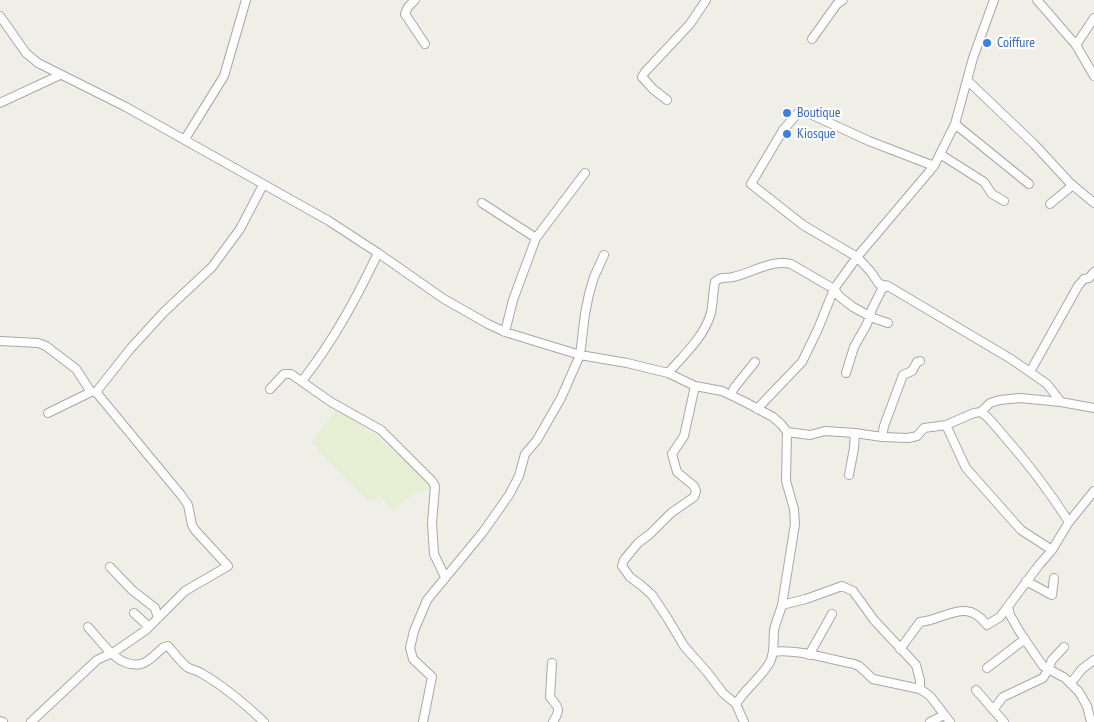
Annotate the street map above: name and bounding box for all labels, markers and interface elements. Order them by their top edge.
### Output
place label: Coiffure [997,35,1035,51]
marker: Coiffure [981,37,993,49]
place label: Boutique [797,105,841,121]
marker: Boutique [781,107,793,119]
place label: Kiosque [797,126,836,142]
marker: Kiosque [781,128,793,140]

